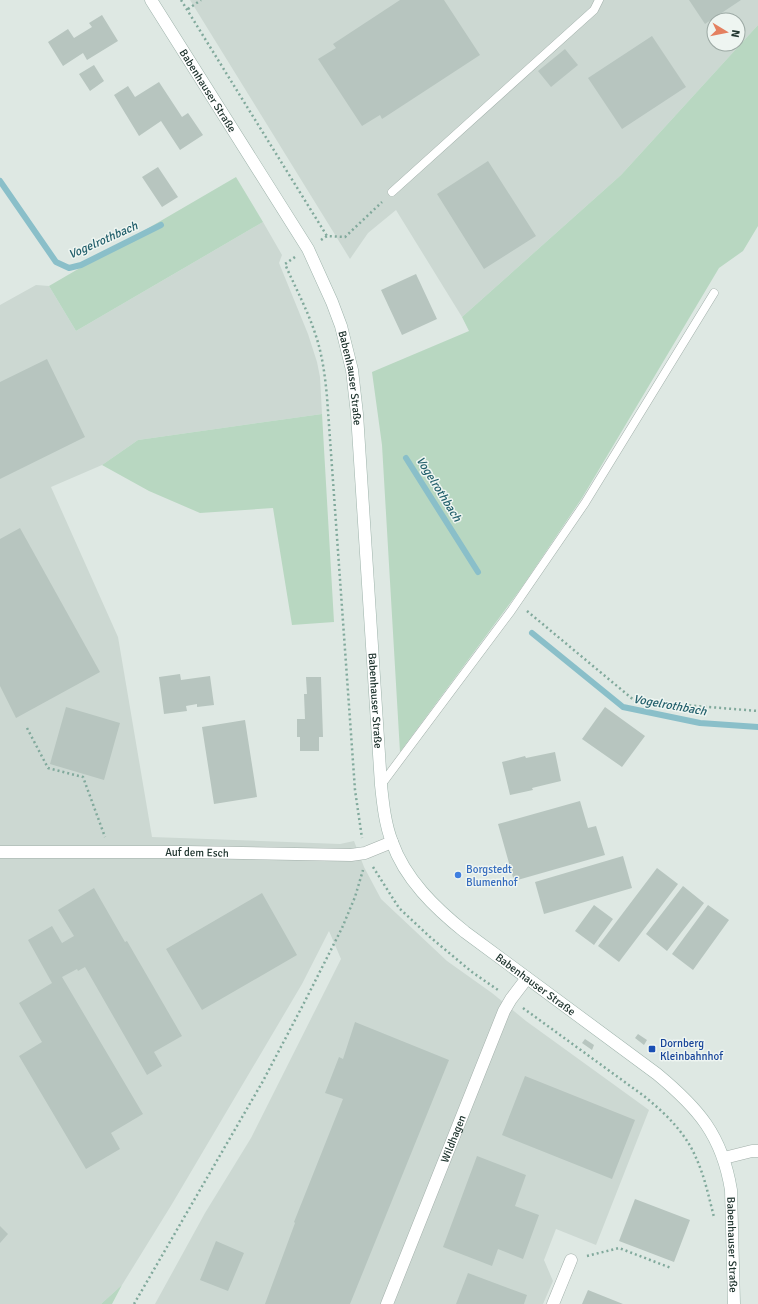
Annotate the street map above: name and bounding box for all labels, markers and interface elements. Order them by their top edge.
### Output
north arrow [706,12,746,52]
text: N [728,29,742,39]
street label: Babenhauser Straße [177,47,239,135]
water label: Vogelrothbach [66,218,140,262]
street label: Babenhauser Straße [335,329,364,426]
water label: Vogelrothbach [413,454,465,525]
street label: Babenhauser Straße [365,652,385,749]
water label: Vogelrothbach [632,692,708,719]
street label: Auf dem Esch [165,846,229,860]
place label: Borgstedt Blumenhof [466,863,519,889]
marker: Borgstedt Blumenhof [453,870,463,880]
street label: Babenhauser Straße [493,951,578,1018]
place label: Dornberg Kleinbahnhof [660,1037,724,1063]
marker: Dornberg Kleinbahnhof [647,1044,657,1054]
street label: Wildhagen [438,1113,469,1165]
street label: Babenhauser Straße [724,1197,740,1293]

